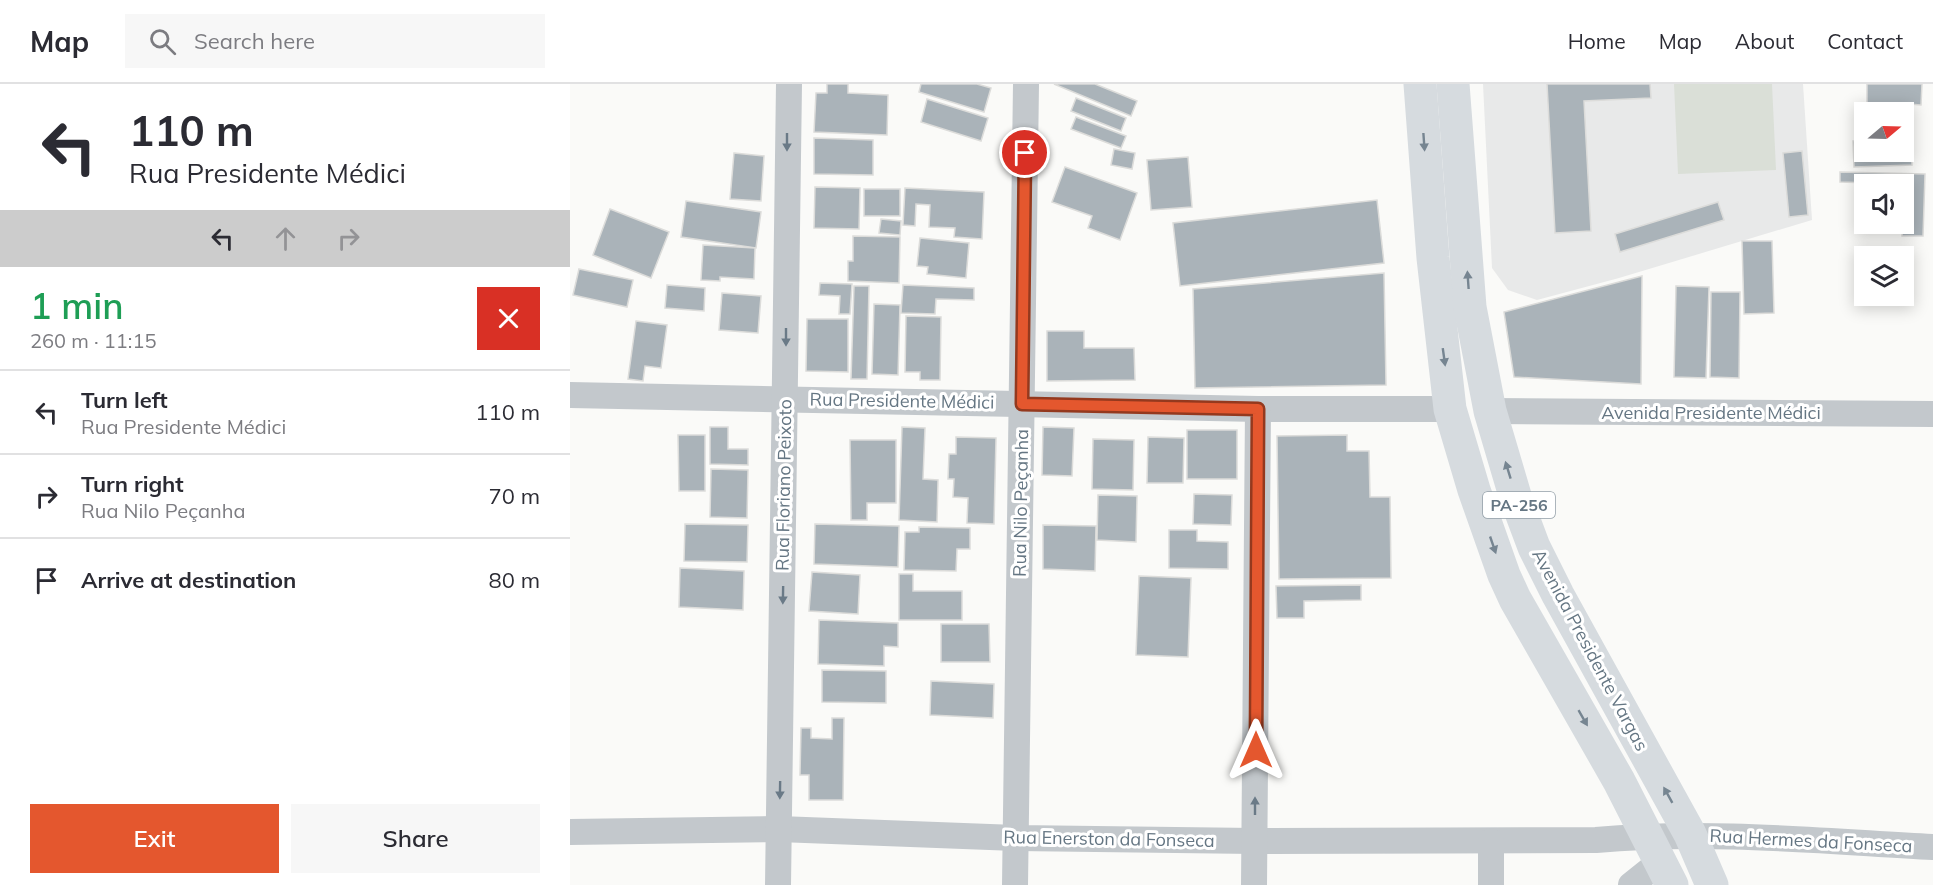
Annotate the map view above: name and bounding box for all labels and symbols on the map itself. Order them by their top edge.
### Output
north arrow [1854,102,1914,162]
pin [999,127,1050,178]
one-way arrow [782,133,792,152]
one-way arrow [1420,133,1429,152]
one-way arrow [1463,270,1472,289]
one-way arrow [781,328,791,347]
one-way arrow [1439,348,1448,367]
street label: Rua Presidente Médici [809,387,995,414]
street label: Rua Floriano Peixoto [771,399,796,571]
street label: Avenida Presidente Médici [1601,401,1821,424]
street label: Rua Nilo Peçanha [1008,429,1033,577]
one-way arrow [1502,461,1512,479]
road number: PA-256 [1483,492,1555,518]
one-way arrow [1489,536,1499,554]
street label: Avenida Presidente Vargas [1527,545,1653,755]
one-way arrow [778,586,787,605]
one-way arrow [1578,710,1588,727]
position arrow [1224,718,1288,782]
one-way arrow [775,781,784,800]
one-way arrow [1663,786,1673,803]
one-way arrow [1250,796,1260,815]
street label: Rua Hermes da Fonseca [1709,824,1913,857]
street label: Rua Enerston da Fonseca [1003,825,1215,852]

